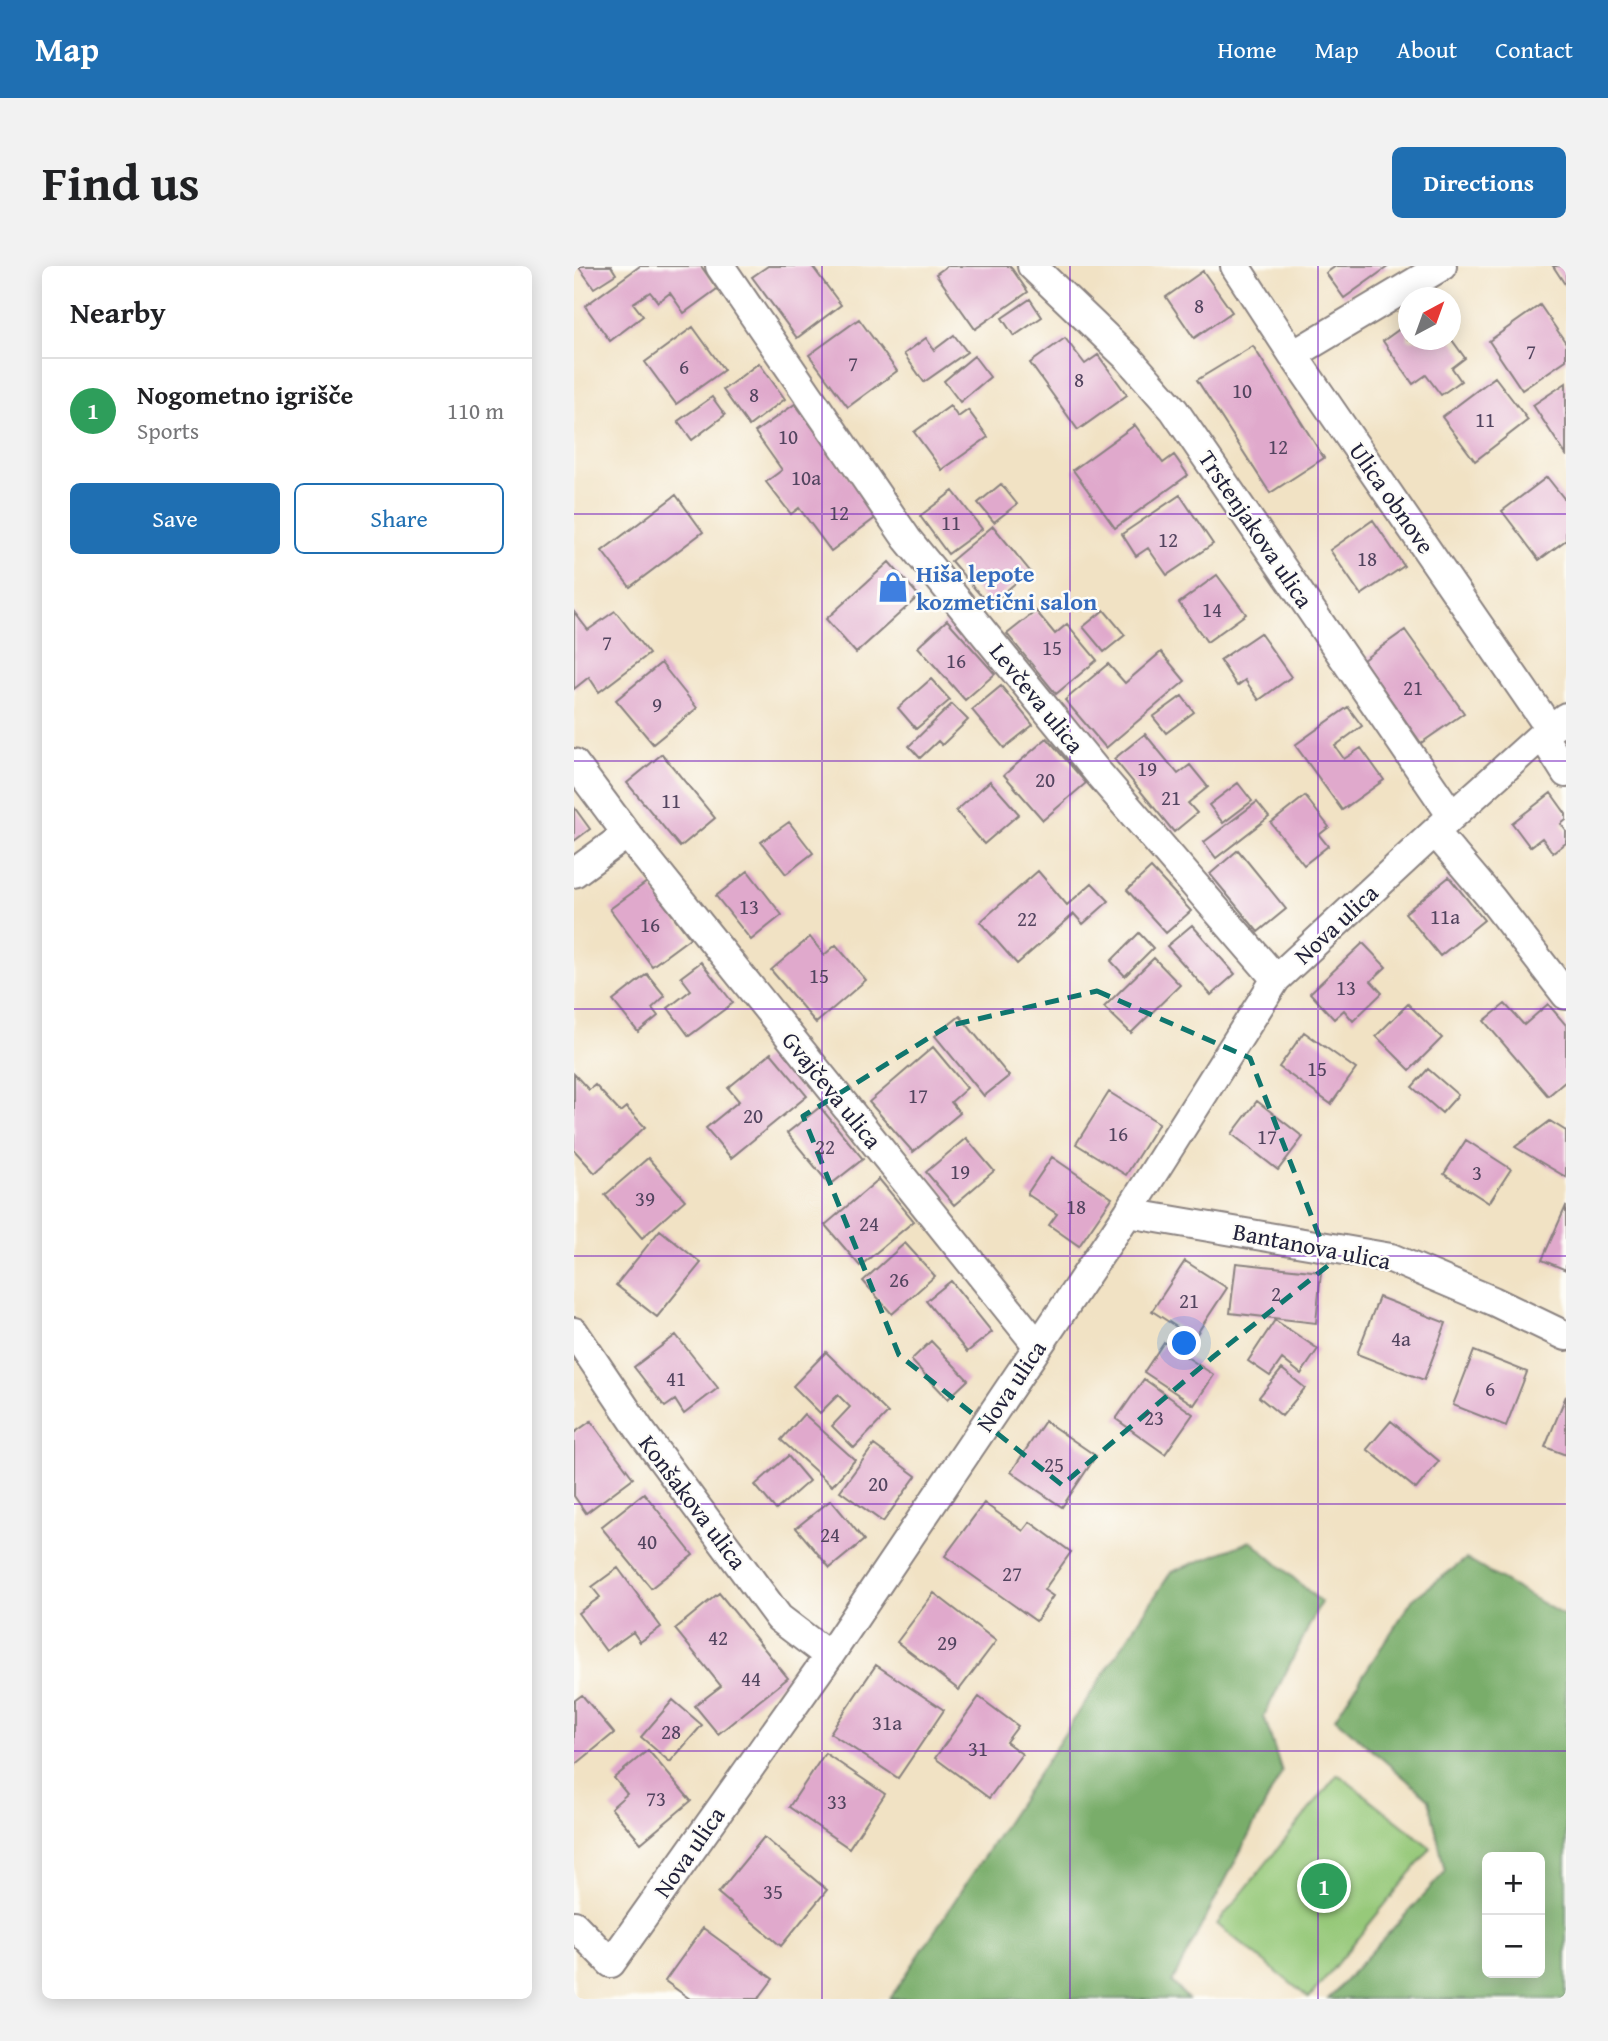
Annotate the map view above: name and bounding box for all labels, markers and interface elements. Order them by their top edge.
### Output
text: Map [35,25,99,73]
text: Home [1218,32,1277,67]
text: Map [1315,32,1359,67]
text: About [1397,32,1457,67]
text: Contact [1495,32,1573,67]
text: Find us [42,146,200,218]
button: Directions [1392,147,1566,218]
north arrow [1398,287,1461,350]
text: Nearby [70,290,166,334]
house number: 8 [1194,290,1204,321]
house number: 7 [1526,336,1536,367]
house number: 7 [848,348,858,379]
house number: 6 [679,351,689,382]
house number: 8 [1074,364,1084,395]
text: Nogometno igrišče [137,375,353,414]
house number: 10 [1232,375,1252,406]
house number: 8 [749,379,759,410]
text: 1 [87,394,99,427]
text: 110 m [447,394,504,427]
house number: 11 [1475,404,1495,435]
text: Sports [137,414,199,447]
house number: 10 [778,421,798,452]
house number: 12 [1268,431,1288,462]
street label: Ulica obnove [1341,435,1443,561]
street label: Trstenjakova ulica [1190,443,1322,616]
house number: 10a [791,462,821,493]
button: Save [70,483,280,554]
button: Share [294,483,504,554]
house number: 12 [829,497,849,528]
house number: 11 [941,507,961,538]
house number: 12 [1158,524,1178,555]
house number: 18 [1357,543,1377,574]
place label: Hiša lepote kozmetični salon [916,556,1097,619]
shop icon: Hiša lepote kozmetični salon [876,570,910,604]
house number: 14 [1202,594,1222,625]
house number: 7 [602,627,612,658]
house number: 15 [1042,632,1062,663]
street label: Levčeva ulica [981,635,1093,761]
house number: 16 [946,645,966,676]
house number: 21 [1403,672,1423,703]
house number: 9 [652,689,662,720]
house number: 19 [1137,753,1157,784]
house number: 20 [1035,764,1055,795]
house number: 21 [1161,782,1181,813]
house number: 11 [661,785,681,816]
street label: Nova ulica [1286,875,1386,972]
house number: 13 [739,891,759,922]
house number: 11a [1430,901,1460,932]
house number: 22 [1017,903,1037,934]
house number: 16 [640,909,660,940]
house number: 15 [809,960,829,991]
house number: 13 [1336,972,1356,1003]
street label: Gvajčeva ulica [774,1024,891,1157]
house number: 15 [1307,1053,1327,1084]
house number: 17 [908,1080,928,1111]
house number: 20 [743,1100,763,1131]
house number: 16 [1108,1118,1128,1149]
house number: 17 [1257,1121,1277,1152]
house number: 22 [815,1131,835,1162]
house number: 19 [950,1156,970,1187]
house number: 3 [1472,1157,1482,1188]
house number: 39 [635,1183,655,1214]
house number: 18 [1066,1191,1086,1222]
house number: 24 [859,1208,879,1239]
street label: Bantanova ulica [1230,1214,1395,1279]
house number: 26 [889,1264,909,1295]
house number: 2 [1271,1278,1281,1309]
house number: 21 [1179,1285,1199,1316]
house number: 4a [1391,1323,1411,1354]
your location [1167,1326,1201,1360]
street label: Nova ulica [967,1333,1055,1439]
house number: 41 [666,1363,686,1394]
house number: 6 [1485,1373,1495,1404]
house number: 23 [1144,1402,1164,1433]
street label: Konšakova ulica [631,1427,756,1577]
house number: 25 [1044,1449,1064,1480]
house number: 20 [868,1468,888,1499]
house number: 24 [820,1519,840,1550]
house number: 40 [637,1526,657,1557]
house number: 27 [1002,1558,1022,1589]
house number: 42 [708,1622,728,1653]
house number: 29 [937,1627,957,1658]
house number: 44 [741,1663,761,1694]
house number: 31a [872,1707,902,1738]
house number: 28 [661,1716,681,1747]
house number: 31 [968,1733,988,1764]
house number: 73 [646,1783,666,1814]
house number: 33 [827,1786,847,1817]
street label: Nova ulica [645,1799,734,1905]
map controls [1482,1852,1545,1978]
button: + [1482,1852,1545,1915]
pin: 1 [1301,1860,1347,1912]
house number: 35 [763,1876,783,1907]
button: − [1482,1915,1545,1978]

